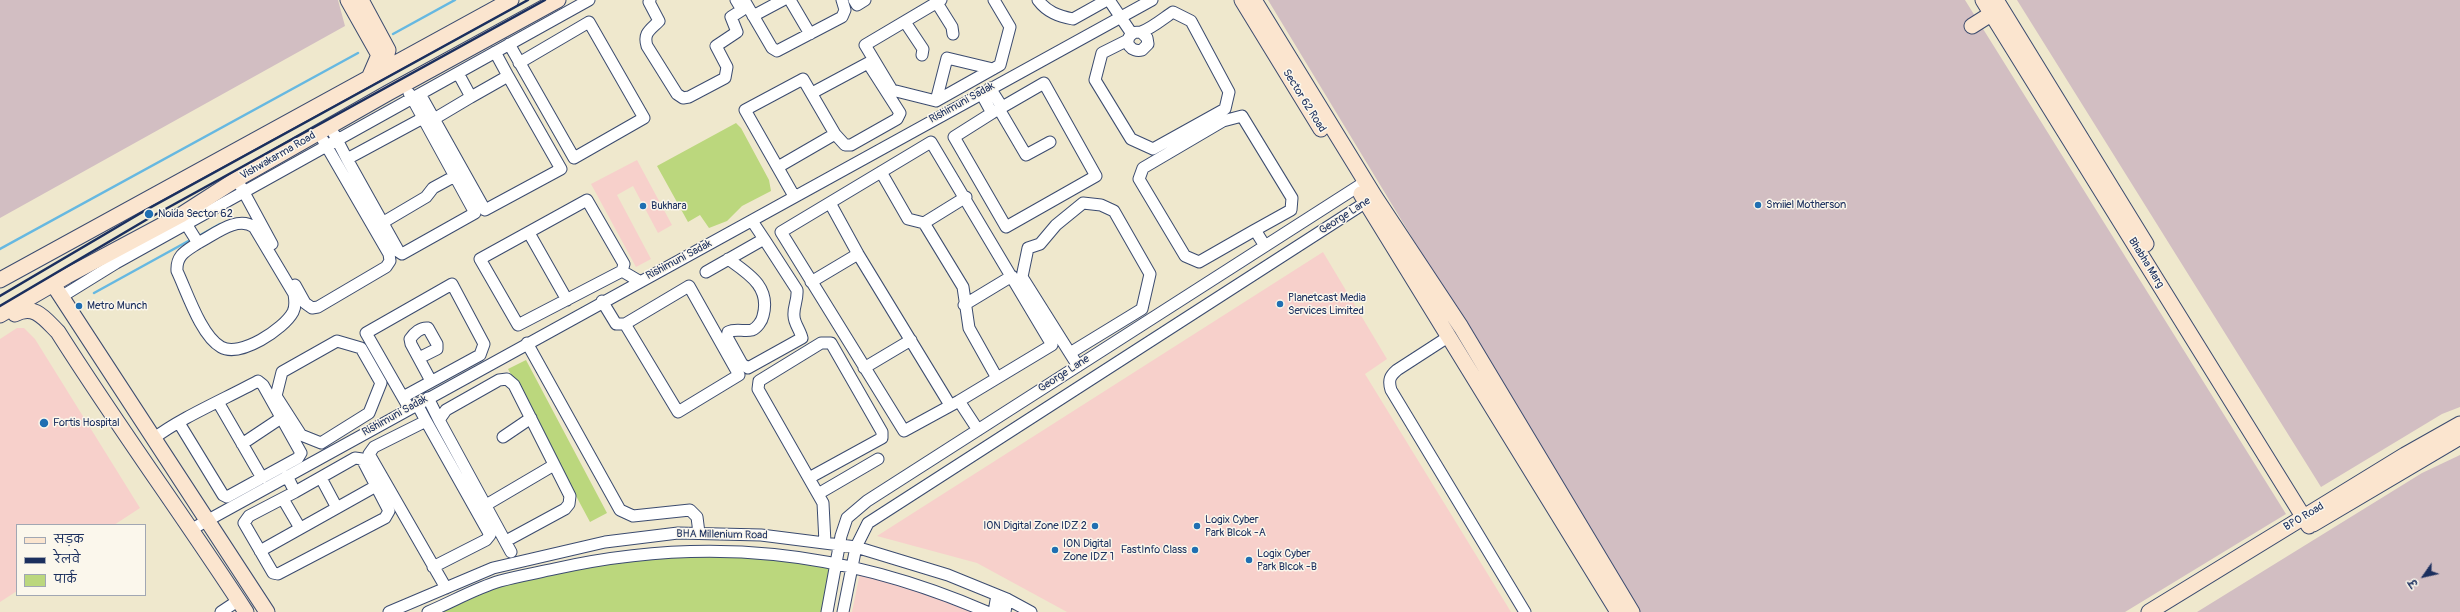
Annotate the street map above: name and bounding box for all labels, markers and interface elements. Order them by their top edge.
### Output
street label: Sector 62 Road [1279,67,1329,135]
street label: Rishimuni Sadak [927,80,997,126]
street label: Vishwakarma Road [238,129,318,183]
street label: George Lane [1317,195,1373,237]
place label: Smiiel Motherson [1766,198,1846,212]
place label: Bukhara [651,199,687,213]
marker: Smiiel Motherson [1753,200,1763,210]
marker: Bukhara [638,201,648,211]
place label: Noida Sector 62 [158,207,233,221]
marker: Noida Sector 62 [143,208,155,220]
street label: Bhabha Marg [2125,235,2167,291]
street label: Rishimuni Sadak [644,237,714,283]
place label: Planetcast Media Services Limited [1288,291,1366,317]
place label: Metro Munch [87,299,147,313]
marker: Planetcast Media Services Limited [1275,299,1285,309]
marker: Metro Munch [74,301,84,311]
street label: George Lane [1036,353,1092,395]
street label: Rishimuni Sadak [360,393,430,439]
place label: Fortis Hospital [53,416,120,430]
marker: Fortis Hospital [38,417,50,429]
street label: BPO Road [2282,500,2326,534]
place label: Logix Cyber Park Blcok -A [1205,513,1266,539]
place label: ION Digital Zone IDZ 2 [983,519,1087,533]
marker: ION Digital Zone IDZ 2 [1090,521,1100,531]
marker: Logix Cyber Park Blcok -A [1192,521,1202,531]
legend [16,524,146,596]
street label: BHA Millenium Road [676,528,768,542]
text: सड़क [54,532,84,547]
place label: ION Digital Zone IDZ 1 [1063,537,1114,563]
place label: FastInfo Class [1121,543,1187,557]
marker: ION Digital Zone IDZ 1 [1050,545,1060,555]
marker: FastInfo Class [1190,545,1200,555]
place label: Logix Cyber Park Blcok -B [1257,547,1317,573]
text: रेलवे [54,552,80,567]
marker: Logix Cyber Park Blcok -B [1244,555,1254,565]
north arrow [2404,556,2444,596]
text: पार्क [54,572,77,587]
text: उ [2406,576,2421,590]

